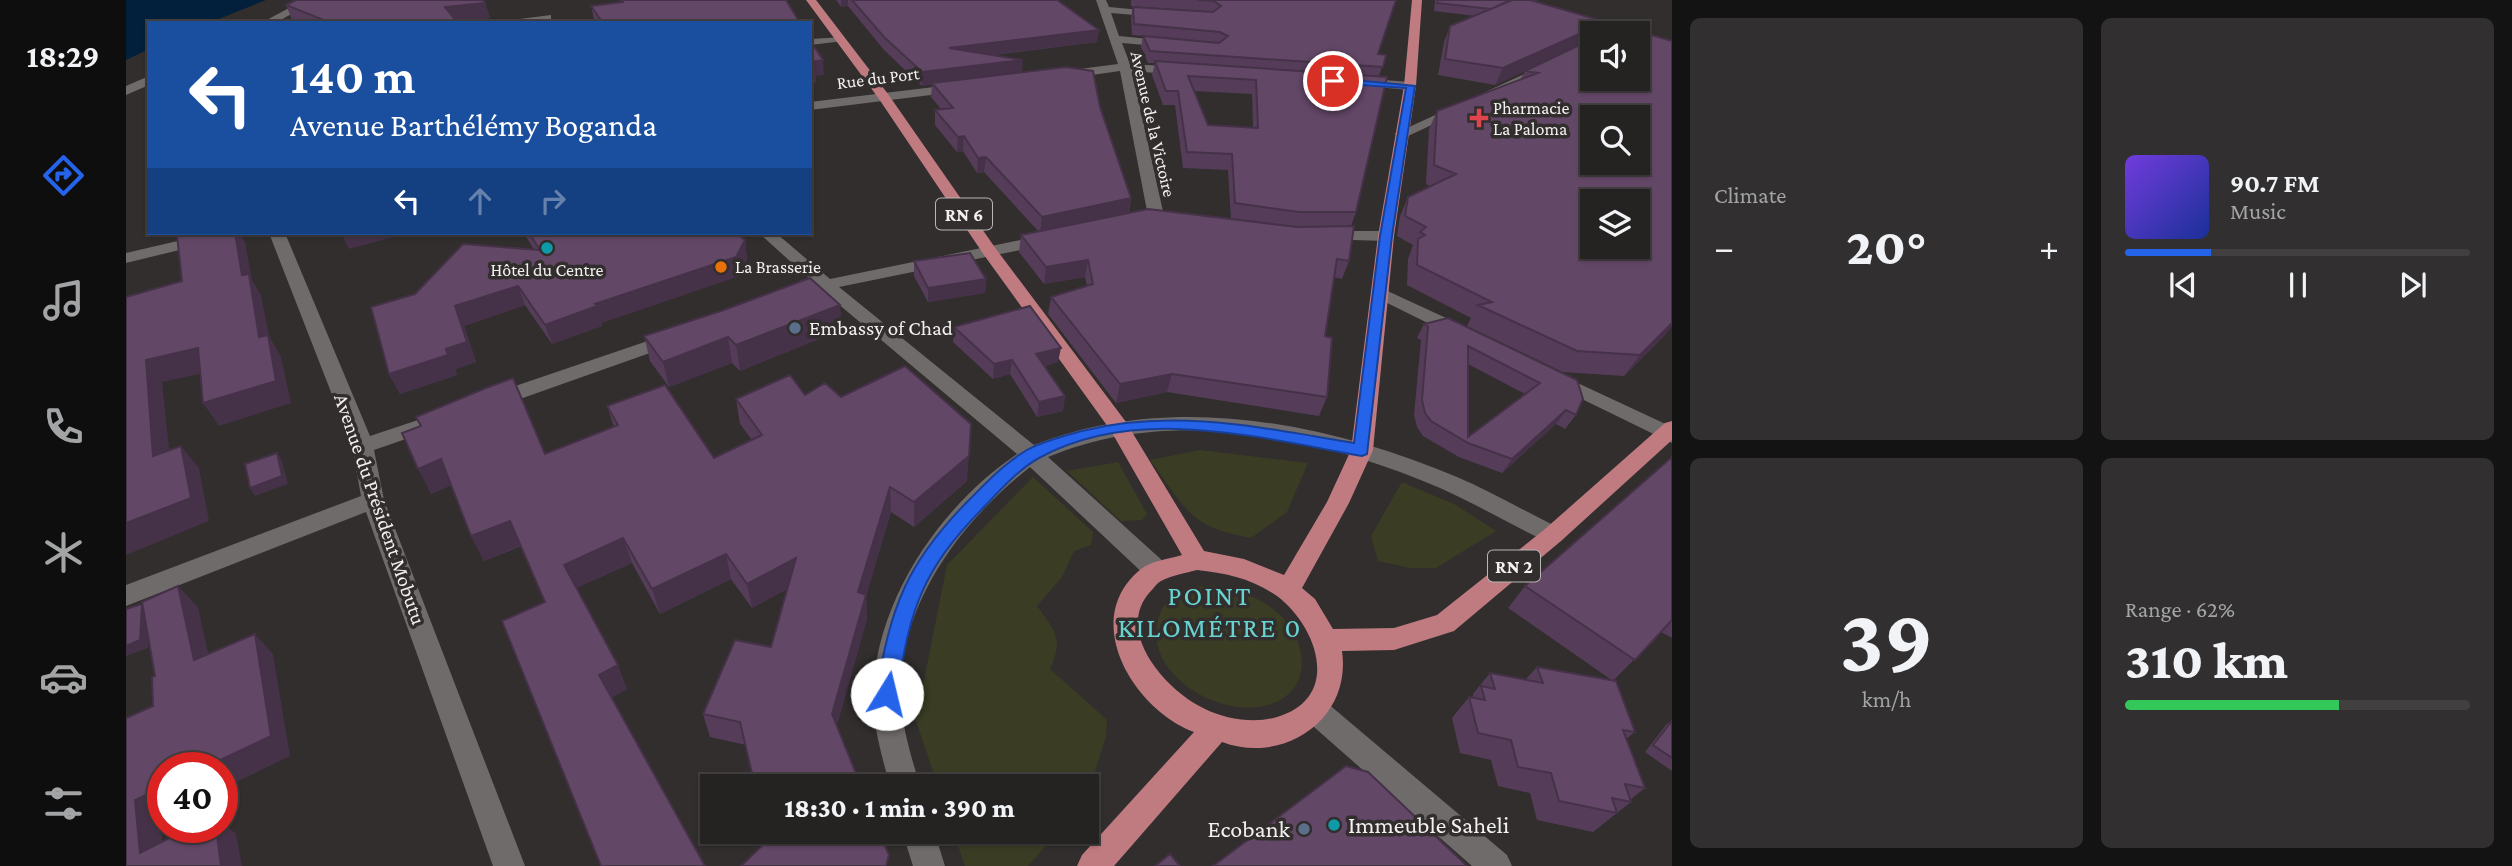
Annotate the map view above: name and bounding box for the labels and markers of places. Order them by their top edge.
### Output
pin [1303,51,1363,111]
place label: Pharmacie La Paloma [1493,98,1569,139]
marker: Pharmacie La Paloma [1471,110,1487,126]
marker: Hôtel du Centre [539,240,555,256]
place label: La Brasserie [735,257,821,277]
marker: La Brasserie [713,259,729,275]
place label: Hôtel du Centre [491,260,604,280]
place label: Embassy of Chad [809,316,953,340]
marker: Embassy of Chad [787,320,803,336]
place label: Immeuble Saheli [1348,811,1509,838]
place label: Ecobank [1207,815,1291,842]
marker: Immeuble Saheli [1326,817,1342,833]
marker: Ecobank [1296,821,1312,837]

